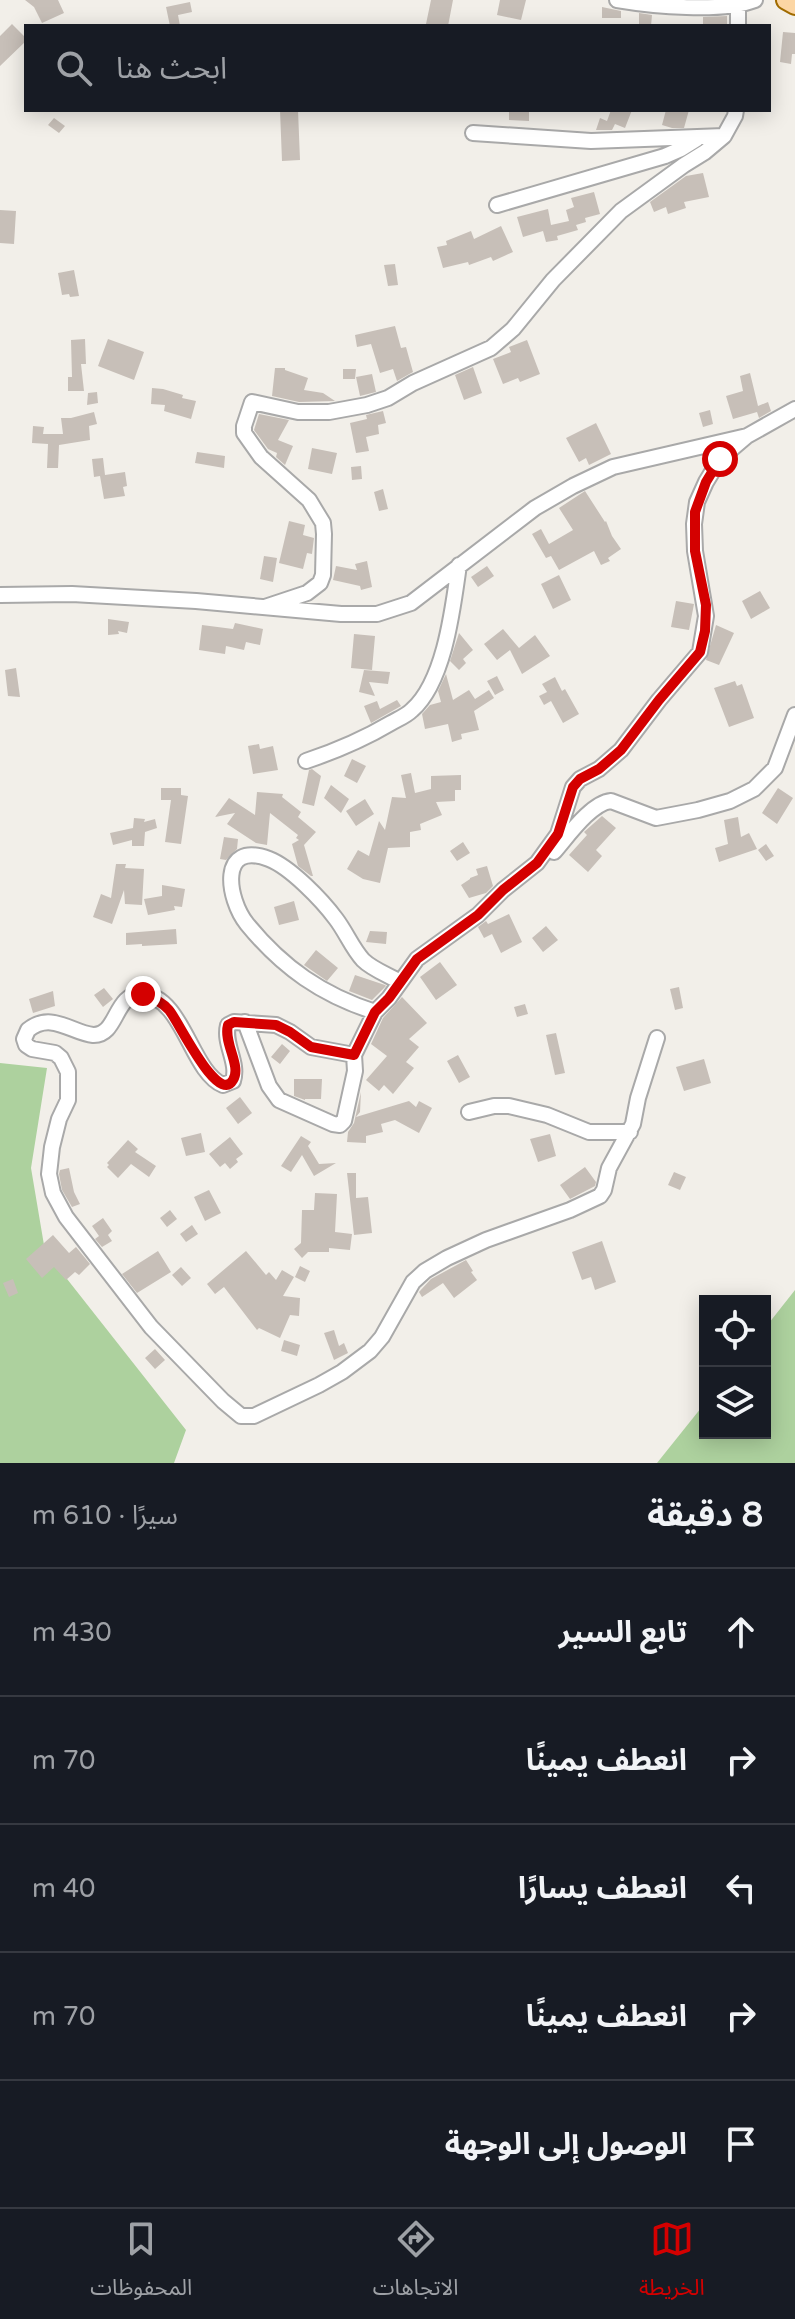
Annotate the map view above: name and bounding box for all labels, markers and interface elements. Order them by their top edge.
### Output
search box [24,24,771,112]
icon: search [52,46,96,90]
text: ابحث هنا [116,50,227,87]
route start [702,441,738,477]
route end [125,976,161,1012]
map controls [699,1295,771,1439]
button: locate [699,1295,771,1367]
button: layers [699,1367,771,1439]
text: 8 دقيقة [647,1495,763,1536]
text: سيرًا · 610 m [32,1500,178,1531]
icon: ahead [719,1610,763,1654]
text: تابع السير [559,1614,687,1651]
text: 430 m [32,1617,112,1648]
icon: right [719,1738,763,1782]
text: انعطف يمينًا [526,1742,687,1779]
text: 70 m [32,1745,95,1776]
icon: left [719,1866,763,1910]
text: انعطف يسارًا [518,1870,687,1907]
text: 40 m [32,1873,95,1904]
icon: right [719,1994,763,2038]
text: انعطف يمينًا [526,1998,687,2035]
text: 70 m [32,2001,95,2032]
icon: arrive [719,2122,763,2166]
text: الوصول إلى الوجهة [445,2126,687,2163]
tab: المحفوظات [90,2217,192,2311]
tab: الاتجاهات [373,2217,459,2311]
tab: الخريطة [639,2217,705,2311]

